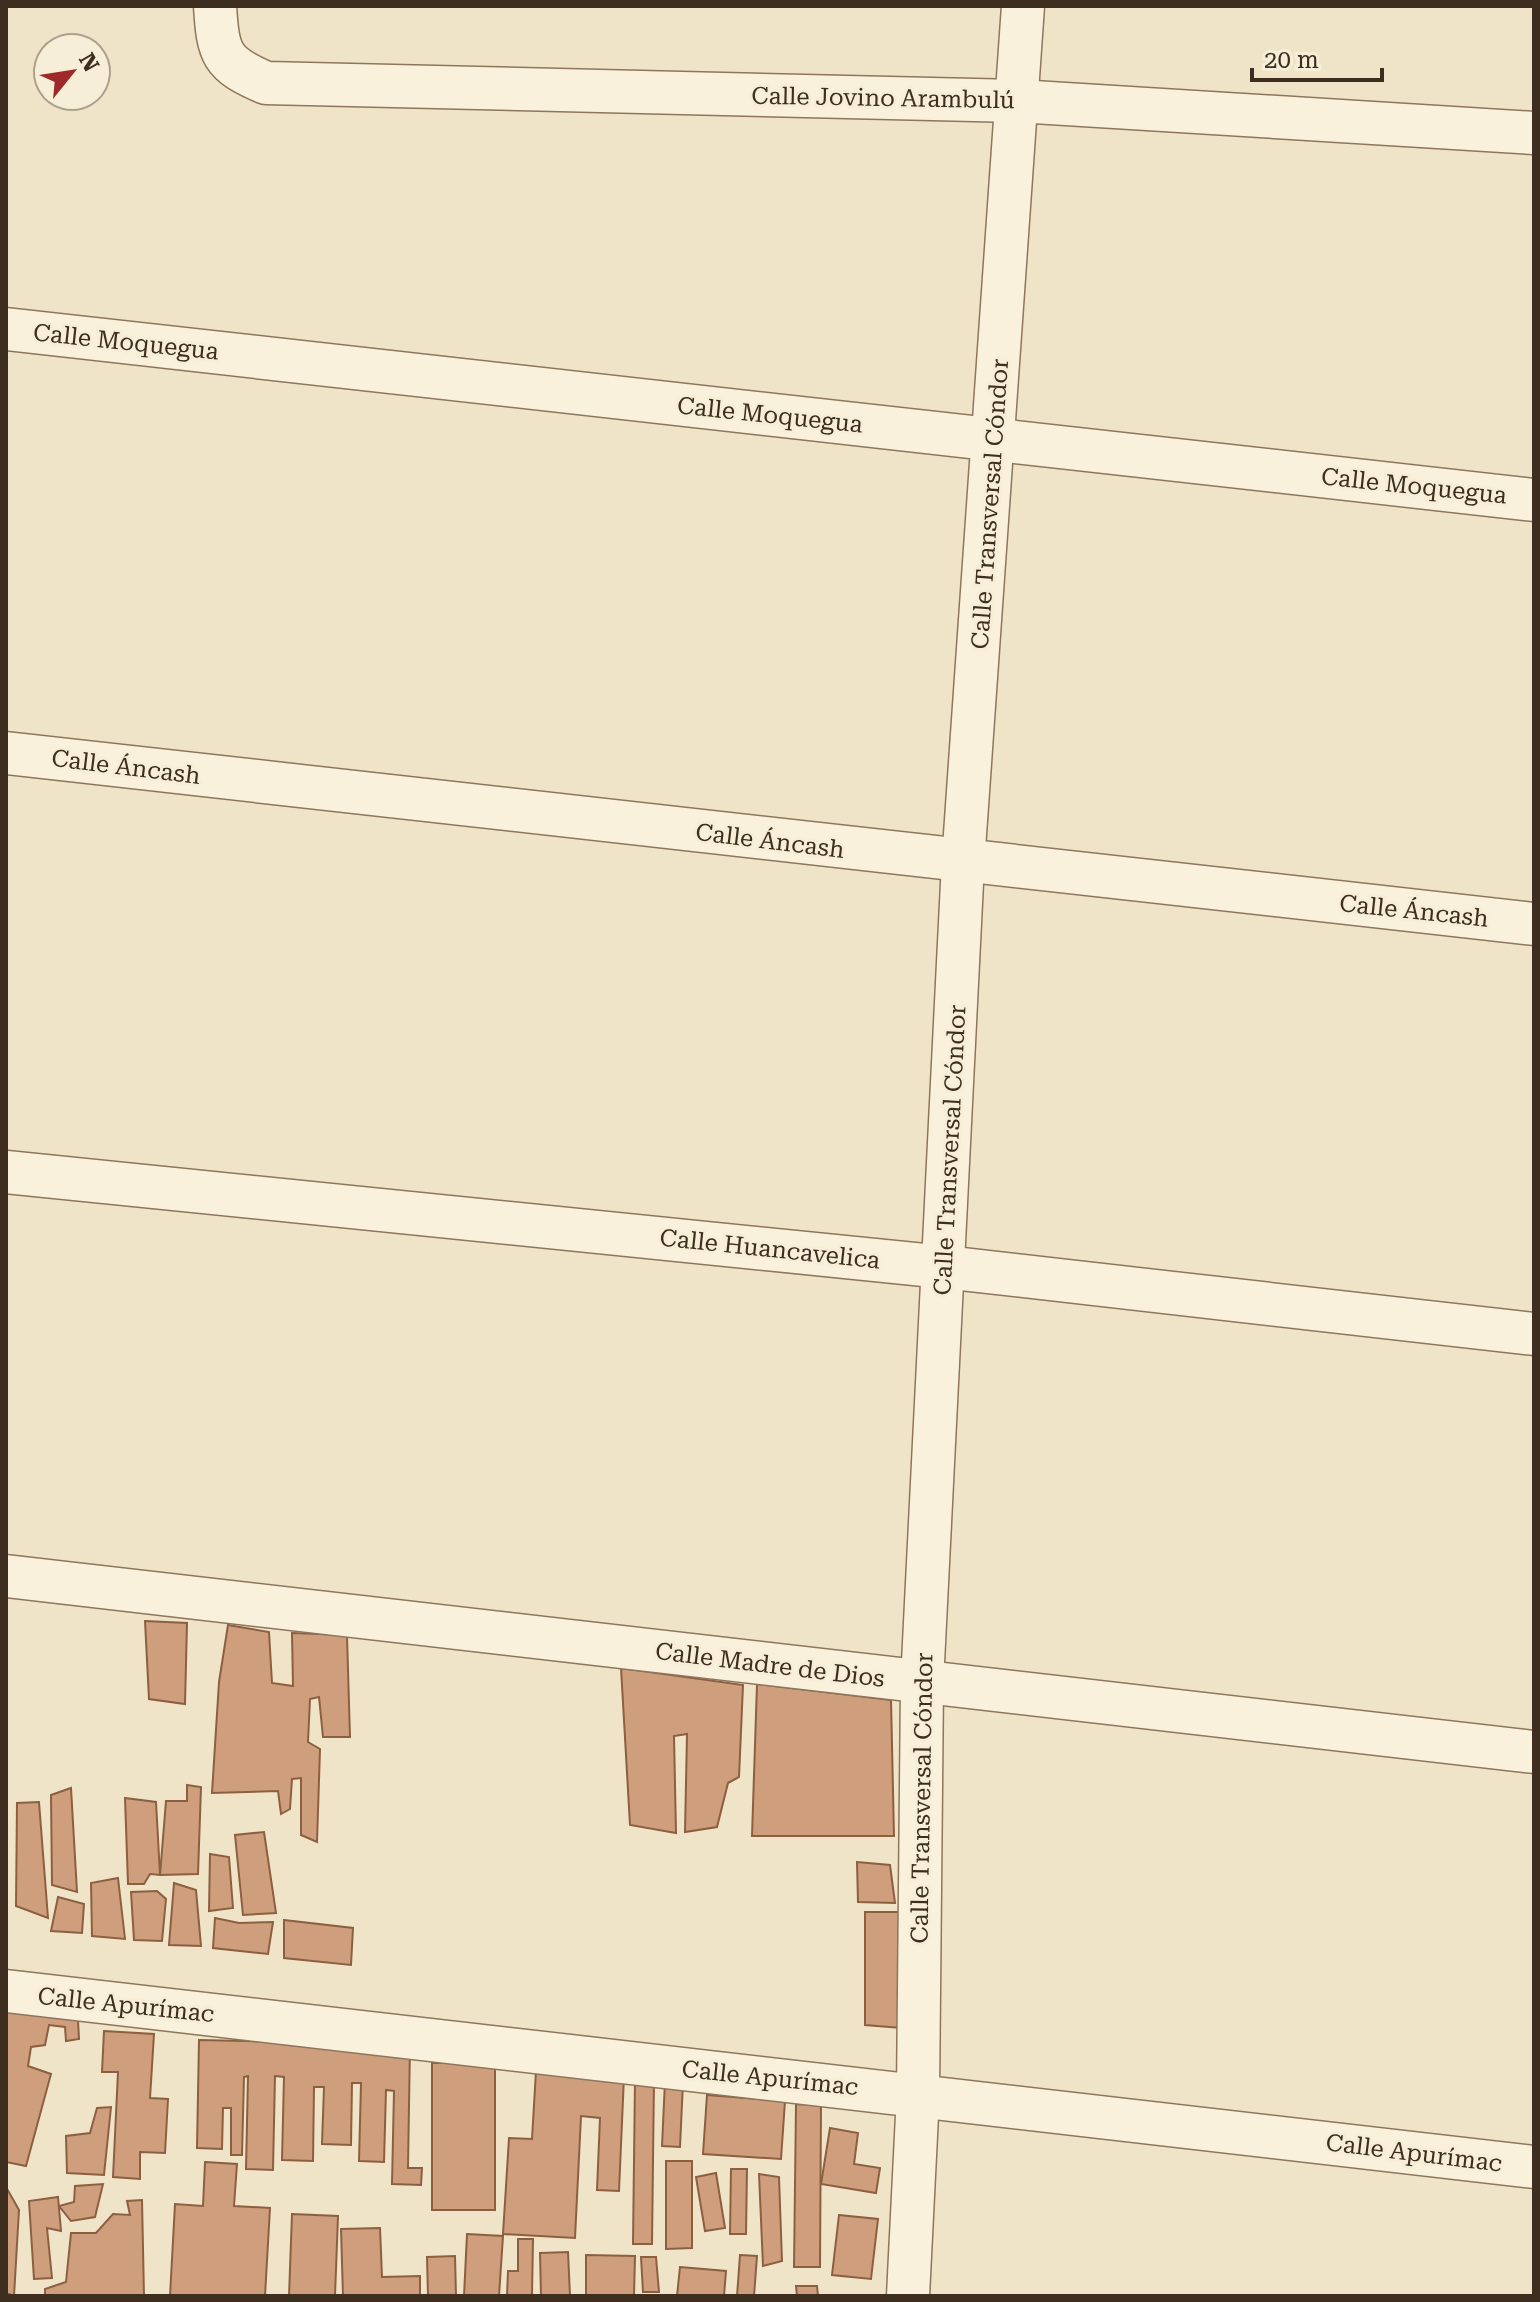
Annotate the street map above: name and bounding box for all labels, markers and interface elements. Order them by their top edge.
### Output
north arrow [32,32,112,112]
scale bar [1252,32,1382,82]
text: 20 m [1264,46,1319,74]
text: N [74,49,104,76]
street label: Calle Jovino Arambulú [751,82,1015,114]
street label: Calle Moquegua [32,318,220,366]
street label: Calle Transversal Cóndor [966,358,1014,650]
street label: Calle Moquegua [676,391,864,439]
street label: Calle Moquegua [1320,462,1508,510]
street label: Calle Áncash [50,743,202,790]
street label: Calle Áncash [694,817,846,864]
street label: Calle Áncash [1338,888,1490,933]
street label: Calle Transversal Cóndor [928,1004,972,1296]
street label: Calle Huancavelica [658,1224,882,1274]
street label: Calle Madre de Dios [654,1637,886,1693]
street label: Calle Transversal Cóndor [905,1652,939,1944]
street label: Calle Apurímac [36,1982,216,2028]
street label: Calle Apurímac [680,2055,860,2101]
street label: Calle Apurímac [1324,2128,1504,2178]

